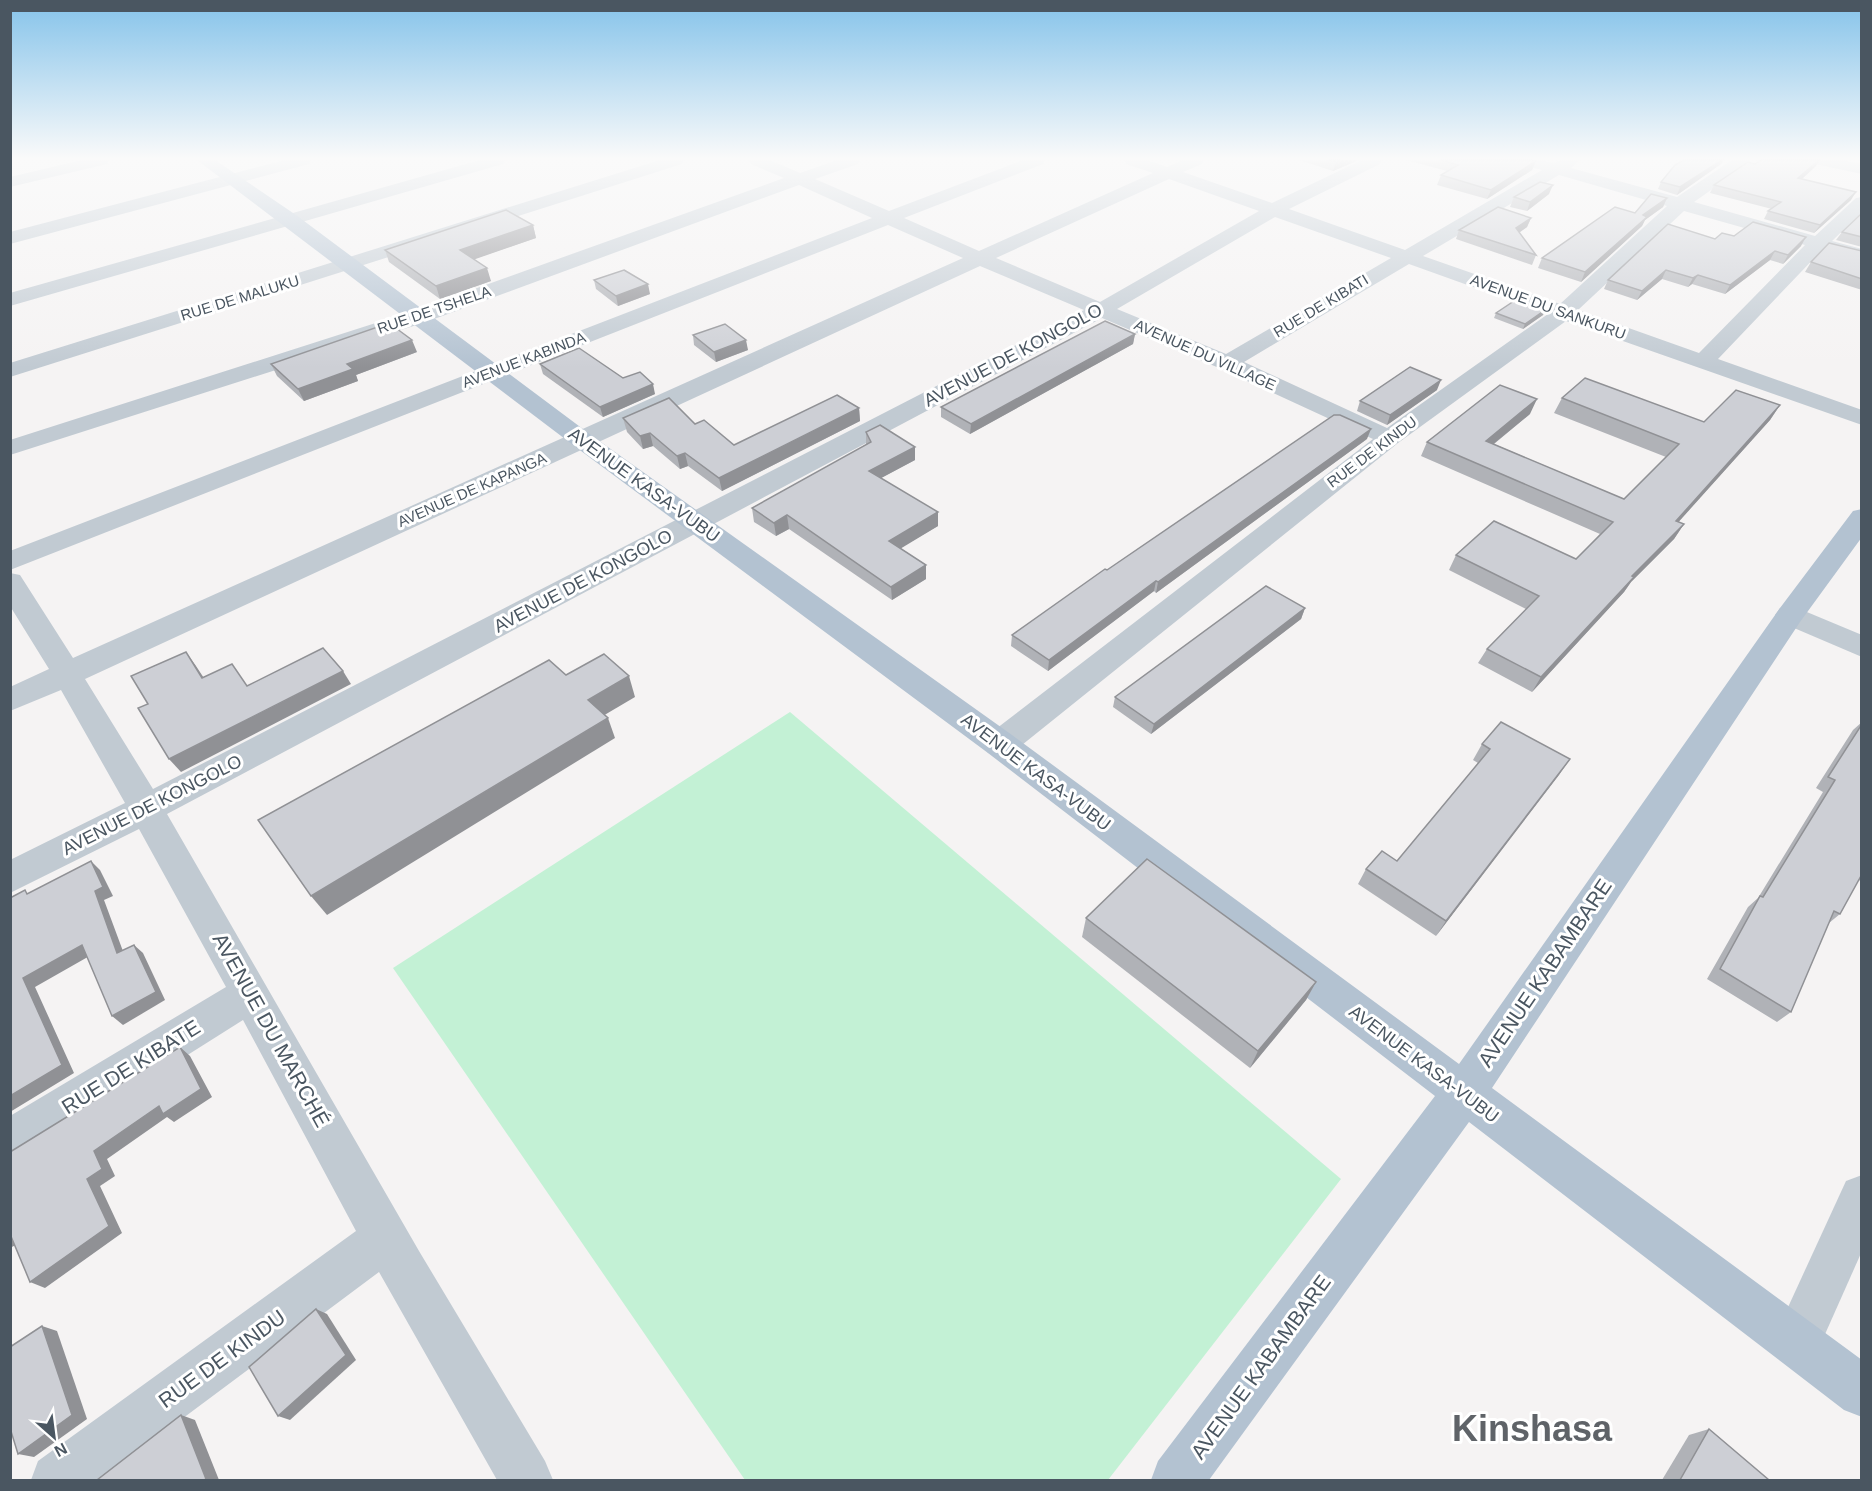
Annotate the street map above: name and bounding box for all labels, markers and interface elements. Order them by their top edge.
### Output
street label: RUE DE MALUKU [178,271,301,324]
street label: RUE DE KIBATI [1270,271,1371,340]
street label: AVENUE DU SANKURU [1468,271,1628,343]
street label: RUE DE TSHELA [375,282,493,337]
street label: AVENUE DE KONGOLO [921,300,1105,410]
street label: AVENUE DU VILLAGE [1132,316,1279,393]
street label: AVENUE KABINDA [460,328,588,391]
street label: RUE DE KINDU [1324,412,1420,491]
street label: AVENUE KASA-VUBU [565,424,723,546]
street label: AVENUE DE KAPANGA [395,449,549,530]
street label: AVENUE DE KONGOLO [491,526,675,636]
street label: AVENUE KASA-VUBU [957,709,1115,835]
street label: AVENUE DE KONGOLO [59,751,245,859]
street label: AVENUE KABAMBARE [1473,875,1616,1071]
street label: AVENUE DU MARCHÉ [209,929,334,1131]
street label: AVENUE KASA-VUBU [1345,1001,1503,1127]
street label: RUE DE KIBATE [58,1015,204,1118]
street label: AVENUE KABAMBARE [1186,1270,1335,1463]
street label: RUE DE KINDU [154,1305,289,1412]
north arrow [24,1407,84,1467]
district label: Kinshasa [1452,1408,1613,1449]
text: N [52,1440,70,1460]

